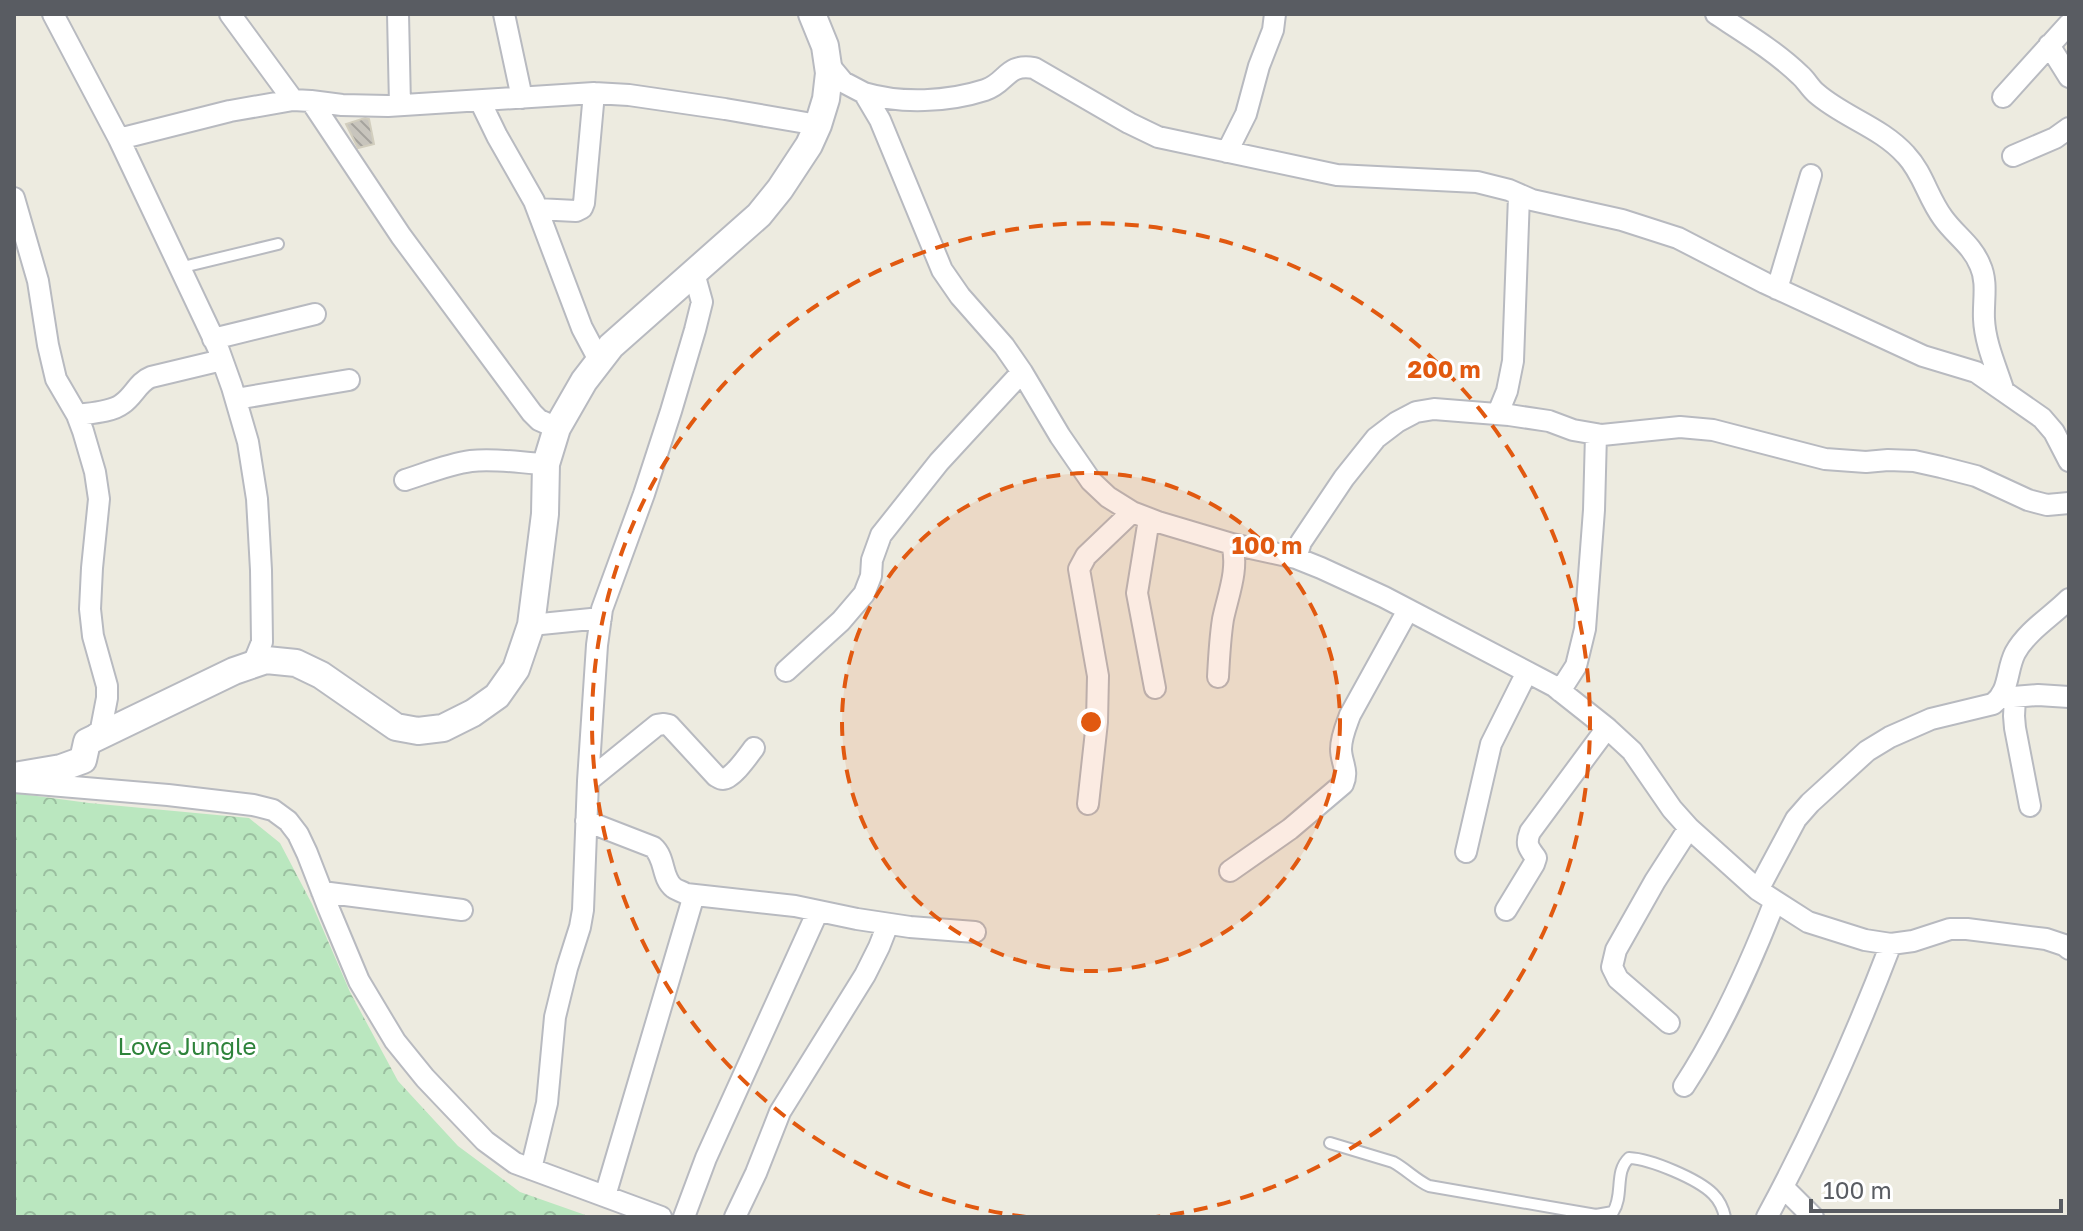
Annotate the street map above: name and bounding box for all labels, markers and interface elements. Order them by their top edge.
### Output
text: 200 m [1408,354,1480,383]
text: 100 m [1232,530,1302,559]
centre of rings [1077,708,1105,736]
park label: Love Jungle [118,1031,256,1060]
scale bar [1811,1163,2061,1213]
text: 100 m [1823,1175,1892,1204]

